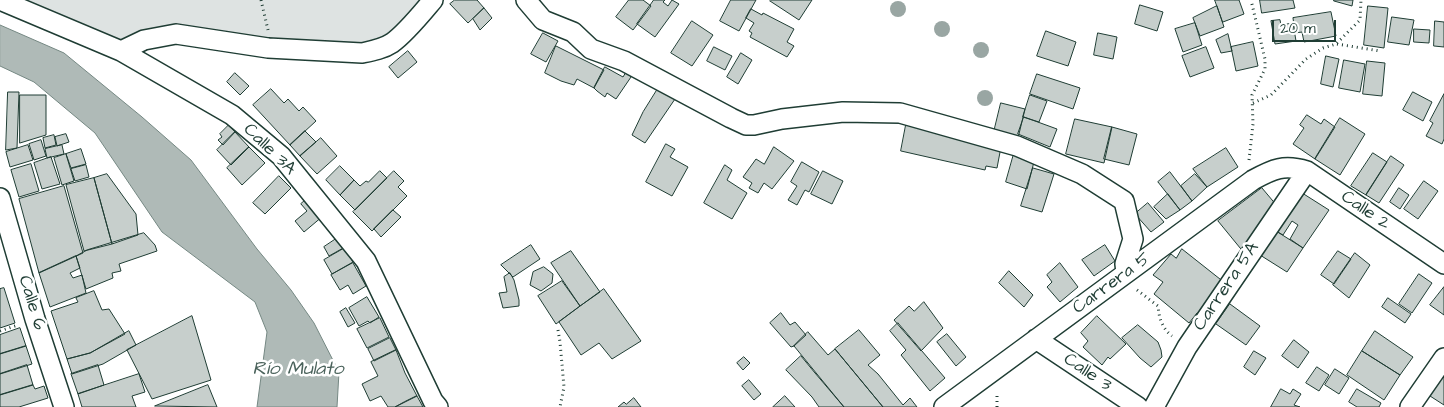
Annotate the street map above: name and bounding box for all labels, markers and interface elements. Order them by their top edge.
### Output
scale bar [1274,10,1338,42]
text: 20 m [1280,18,1316,39]
street label: Calle 3A [238,120,300,180]
street label: Calle 2 [1336,187,1394,235]
street label: Carrera 5A [1190,239,1264,335]
street label: Carrera 5 [1069,249,1155,319]
street label: Calle 6 [13,273,49,333]
street label: Calle 3 [1059,349,1115,397]
water label: Río Mulato [252,359,344,381]

